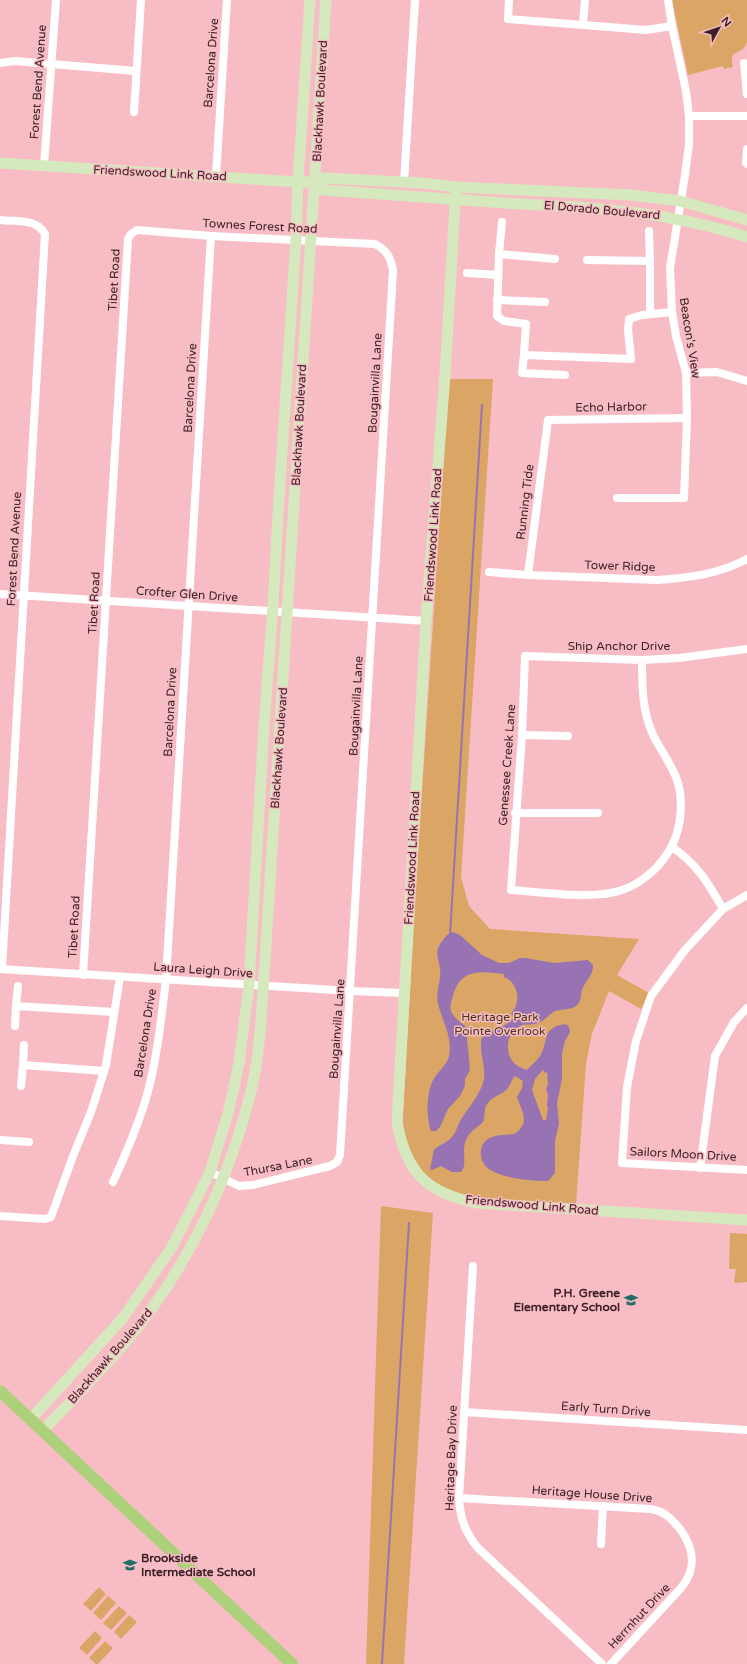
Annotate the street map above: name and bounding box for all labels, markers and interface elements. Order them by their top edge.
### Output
north arrow [699,8,739,48]
text: N [718,14,734,29]
street label: Barcelona Drive [201,18,221,108]
street label: Forest Bend Avenue [27,24,49,140]
street label: Blackhawk Boulevard [310,40,330,162]
street label: Friendswood Link Road [93,163,227,183]
street label: El Dorado Boulevard [543,198,661,222]
street label: Townes Forest Road [202,216,318,236]
street label: Tibet Road [105,248,123,312]
street label: Beacon's View [677,297,703,380]
street label: Bougainvilla Lane [365,332,385,433]
street label: Barcelona Drive [181,343,199,433]
street label: Blackhawk Boulevard [289,364,309,486]
street label: Echo Harbor [575,399,647,415]
street label: Running Tide [513,463,537,541]
street label: Friendswood Link Road [421,468,445,602]
street label: Forest Bend Avenue [4,491,24,607]
street label: Tower Ridge [584,558,656,574]
street label: Tibet Road [85,571,103,635]
street label: Crofter Glen Drive [136,583,239,605]
street label: Ship Anchor Drive [568,639,671,653]
street label: Bougainvilla Lane [346,655,366,756]
street label: Barcelona Drive [161,667,179,757]
street label: Blackhawk Boulevard [268,687,290,809]
street label: Genessee Creek Lane [496,704,518,826]
street label: Friendswood Link Road [402,791,422,925]
street label: Tibet Road [65,895,83,959]
street label: Laura Leigh Drive [153,960,253,980]
street label: Bougainvilla Lane [327,978,347,1080]
street label: Barcelona Drive [131,987,159,1078]
park label: Heritage Park Pointe Overlook [454,1010,546,1038]
street label: Sailors Moon Drive [629,1144,737,1164]
street label: Thursa Lane [242,1152,314,1180]
street label: Friendswood Link Road [465,1192,599,1218]
place label: P.H. Greene Elementary School [513,1286,620,1315]
school or university icon: P.H. Greene Elementary School [623,1292,639,1308]
street label: Blackhawk Boulevard [65,1306,155,1406]
street label: Early Turn Drive [561,1399,652,1419]
street label: Heritage Bay Drive [442,1405,460,1511]
street label: Heritage House Drive [531,1483,653,1505]
place label: Brookside Intermediate School [141,1551,255,1579]
school or university icon: Brookside Intermediate School [122,1557,138,1573]
street label: Herrnhut Drive [605,1580,673,1651]

